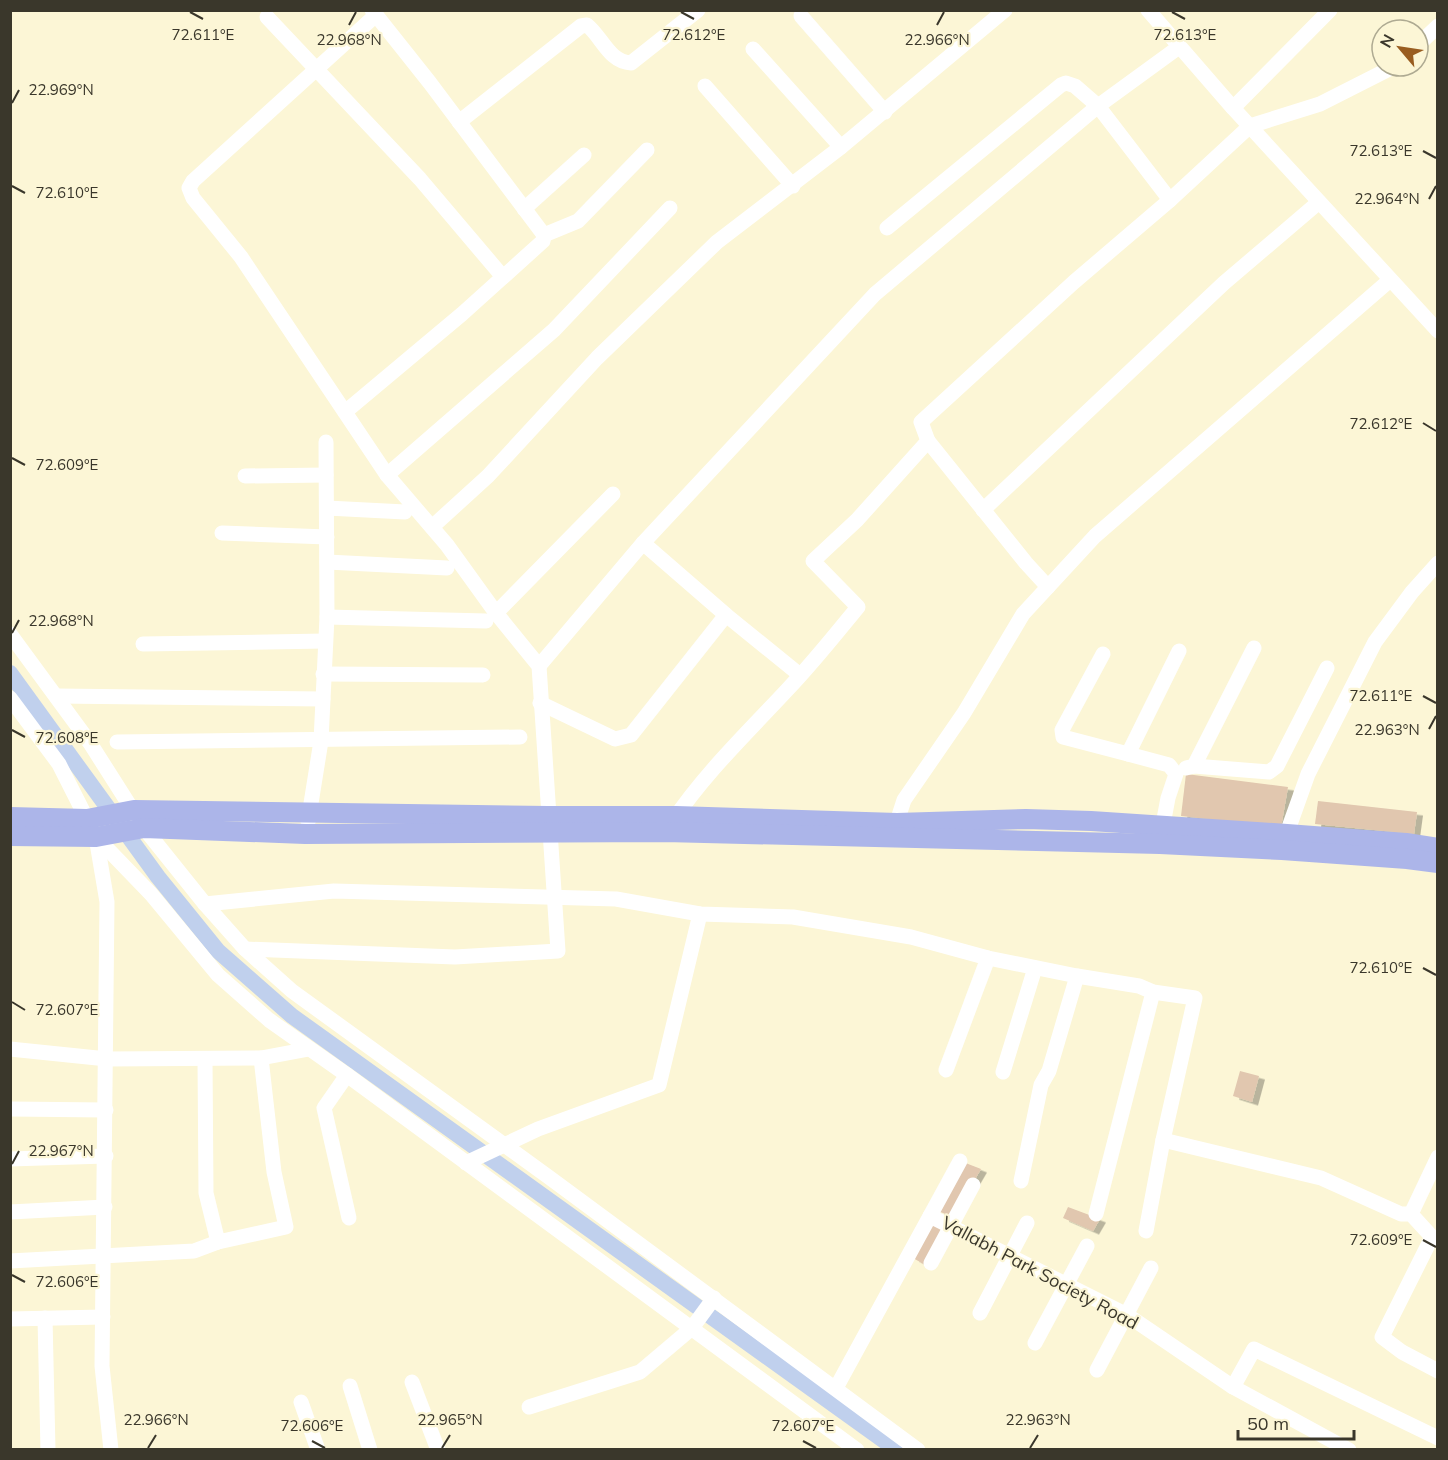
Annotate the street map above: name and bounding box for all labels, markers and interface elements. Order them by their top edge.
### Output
north arrow [1370,18,1430,78]
text: 72.611°E [172,25,235,44]
text: 72.612°E [663,25,726,44]
text: 72.613°E [1154,25,1217,44]
text: 22.968°N [316,30,382,49]
text: 22.966°N [904,30,970,49]
text: N [1375,31,1399,51]
text: 22.969°N [28,80,94,99]
text: 72.613°E [1350,141,1413,160]
text: 72.610°E [36,183,99,202]
text: 22.964°N [1354,189,1420,208]
text: 72.612°E [1350,414,1413,433]
text: 72.609°E [36,455,99,474]
text: 22.968°N [28,611,94,630]
text: 72.611°E [1350,686,1413,705]
text: 22.963°N [1354,720,1420,739]
text: 72.608°E [36,728,99,747]
text: 72.610°E [1350,958,1413,977]
text: 72.607°E [36,1000,99,1019]
text: 22.967°N [28,1141,94,1160]
street label: Vallabh Park Society Road [938,1211,1143,1334]
text: 72.609°E [1350,1230,1413,1249]
text: 72.606°E [36,1272,99,1291]
scale bar [1238,1403,1354,1441]
text: 22.966°N [123,1410,189,1429]
text: 22.965°N [417,1410,483,1429]
text: 22.963°N [1005,1410,1071,1429]
text: 50 m [1247,1412,1289,1435]
text: 72.606°E [281,1416,344,1435]
text: 72.607°E [772,1416,835,1435]

